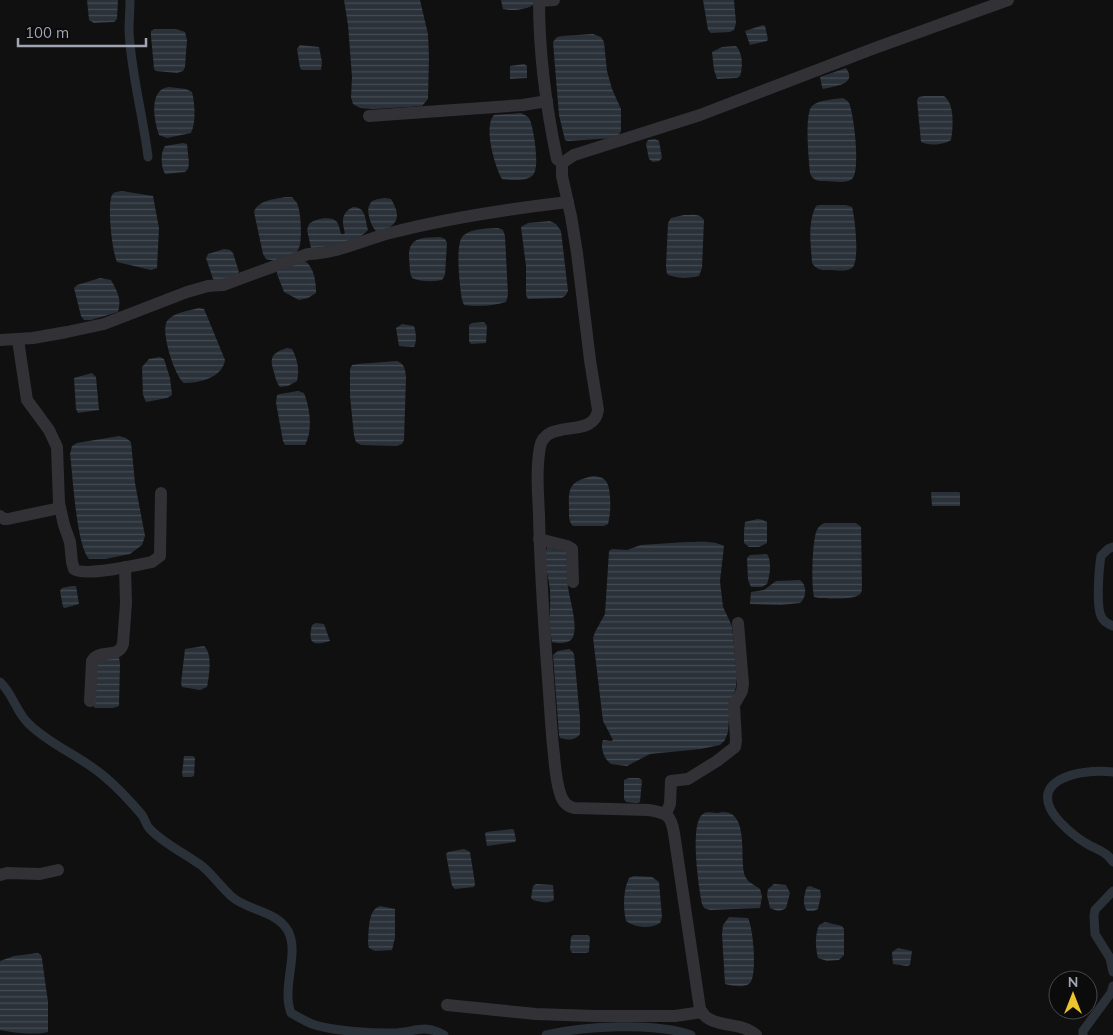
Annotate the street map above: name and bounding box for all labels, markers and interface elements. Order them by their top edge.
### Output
scale bar [18,15,145,47]
text: 100 m [25,23,69,42]
north arrow [1048,970,1098,1020]
text: N [1068,973,1078,991]

